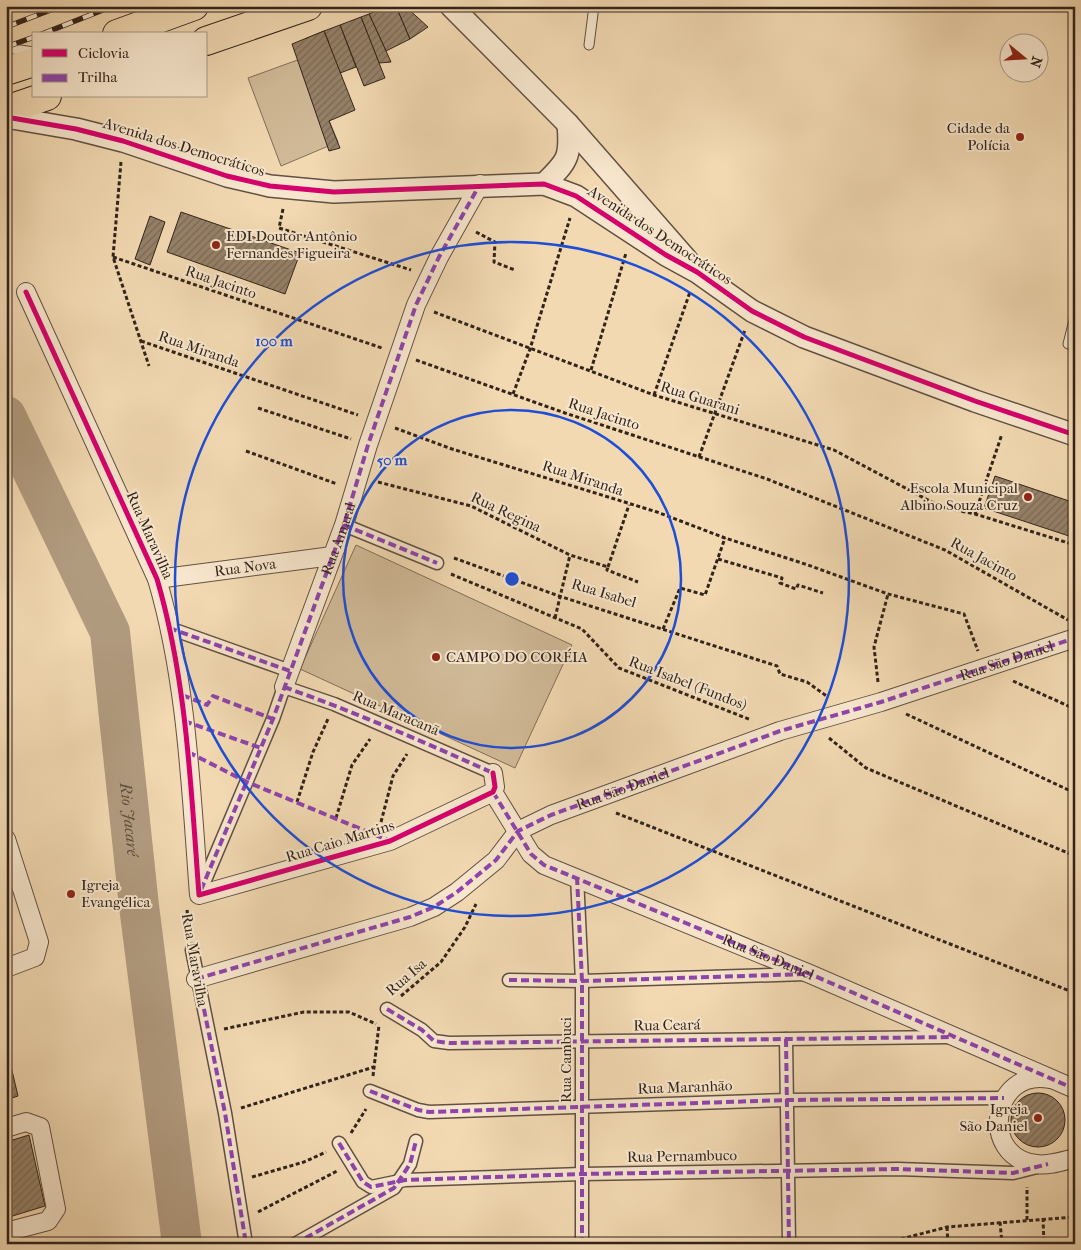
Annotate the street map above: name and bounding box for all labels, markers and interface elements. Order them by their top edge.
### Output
legend [32,32,208,98]
north arrow [998,32,1048,82]
text: Ciclovia [78,44,130,62]
text: N [1026,54,1046,70]
text: Trilha [78,68,118,86]
street label: Avenida dos Democráticos [100,114,267,180]
place label: Cidade da Polícia [947,119,1011,154]
marker: Cidade da Polícia [1014,131,1026,143]
street label: Avenida dos Democráticos [584,181,736,289]
place label: EDI Doutor Antônio Fernandes Figueira [226,227,358,262]
marker: EDI Doutor Antônio Fernandes Figueira [210,239,222,251]
street label: Rua Jacinto [183,261,259,303]
street label: Rua Miranda [156,327,243,372]
text: 100 m [255,332,293,350]
street label: Rua Guarani [658,377,742,419]
street label: Rua Jacinto [566,394,642,434]
text: 50 m [377,451,408,469]
street label: Rua Miranda [540,456,627,500]
place label: Escola Municipal Albino Souza Cruz [899,479,1018,514]
street label: Rua Maravilha [123,488,178,583]
street label: Rua Regina [468,488,545,537]
marker: Escola Municipal Albino Souza Cruz [1022,491,1034,503]
street label: Rua Amaral [317,500,359,578]
street label: Rua Jacinto [947,533,1021,585]
street label: Rua Nova [213,554,278,580]
centre of rings [503,570,521,588]
street label: Rua Isabel [569,575,639,611]
street label: Rua São Daniel [957,637,1056,684]
place label: CAMPO DO CORÉIA [446,648,588,666]
marker: CAMPO DO CORÉIA [430,651,442,663]
street label: Rua Isabel (Fundos) [626,652,750,714]
street label: Rua Maracanã [350,687,443,740]
street label: Rua São Daniel [574,763,672,814]
water label: Rio Jacaré [116,781,143,859]
street label: Rua Caio Martins [284,816,397,866]
place label: Igreja Evangélica [81,876,151,911]
marker: Igreja Evangélica [65,888,77,900]
street label: Rua Maravilha [178,912,212,1009]
street label: Rua Sāo Daniel [719,930,817,984]
street label: Rua Isa [382,954,431,999]
street label: Rua Ceará [633,1015,702,1035]
street label: Rua Cambuci [557,1016,575,1103]
street label: Rua Maranhão [637,1076,733,1098]
place label: Igreja São Daniel [960,1100,1029,1135]
marker: Igreja São Daniel [1032,1112,1044,1124]
street label: Rua Pernambuco [627,1146,738,1166]

